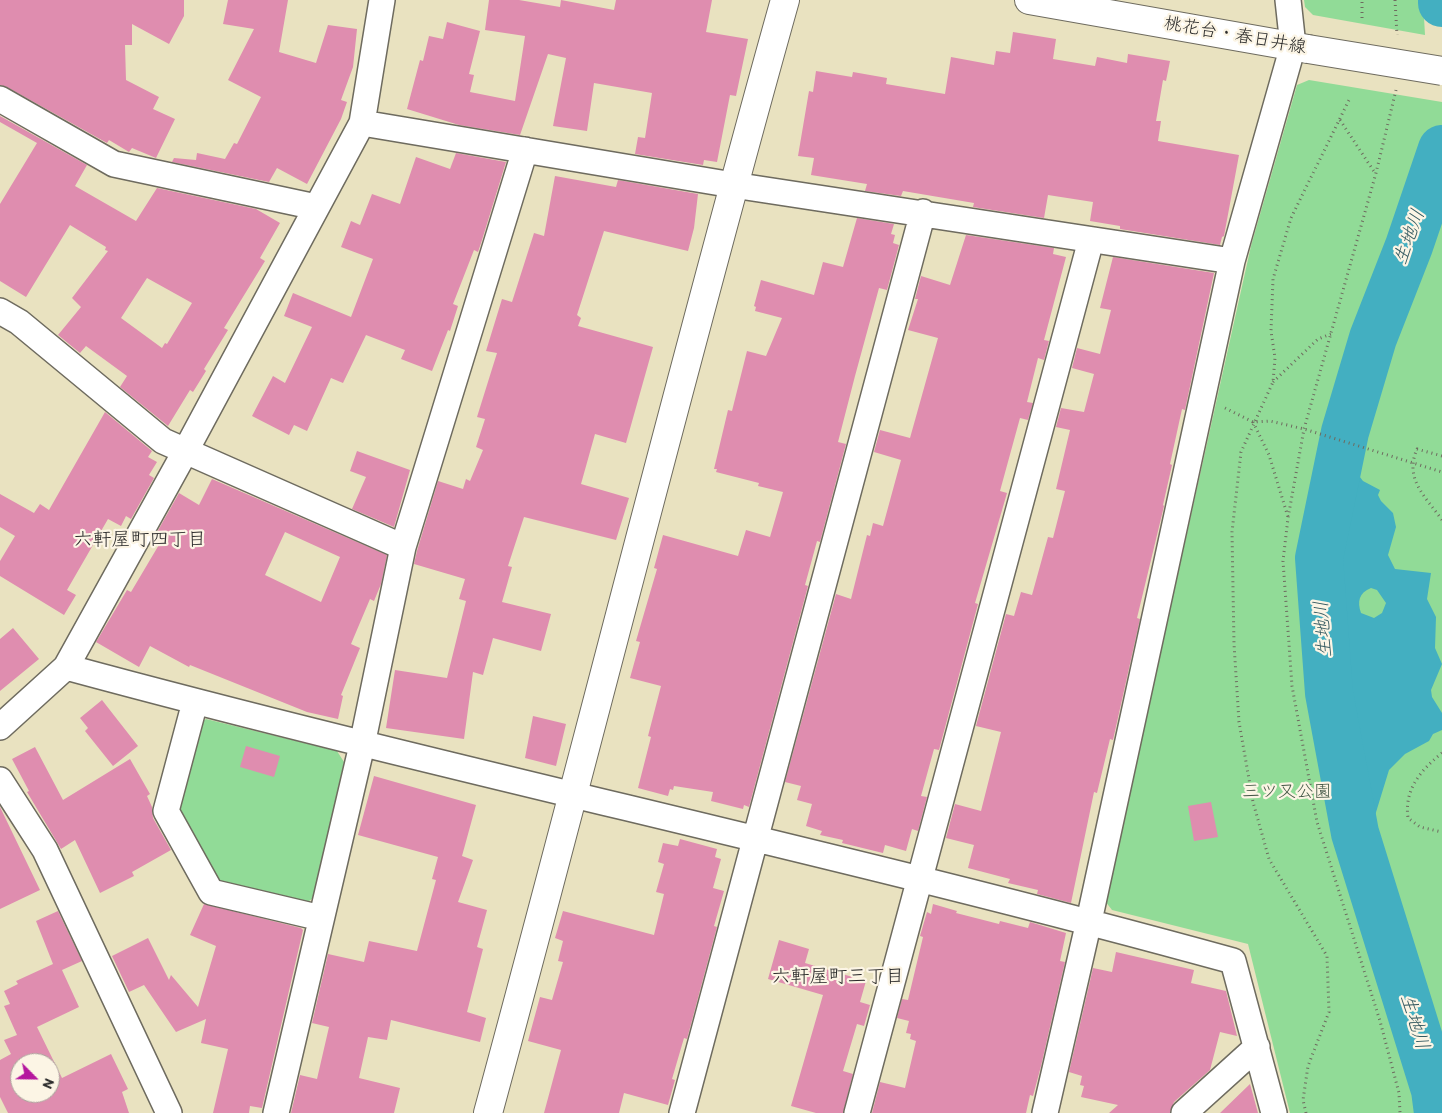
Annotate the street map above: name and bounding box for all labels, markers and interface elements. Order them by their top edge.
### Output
street label: 桃花台・春日井線 [1162,13,1308,59]
water label: 生地川 [1390,206,1430,268]
district label: 六軒屋町四丁目 [74,529,206,551]
water label: 生地川 [1311,600,1337,658]
park label: 三ツ又公園 [1242,781,1332,803]
district label: 六軒屋町三丁目 [772,966,904,988]
water label: 生地川 [1395,991,1433,1053]
north arrow [10,1053,60,1103]
text: N [39,1076,58,1091]

